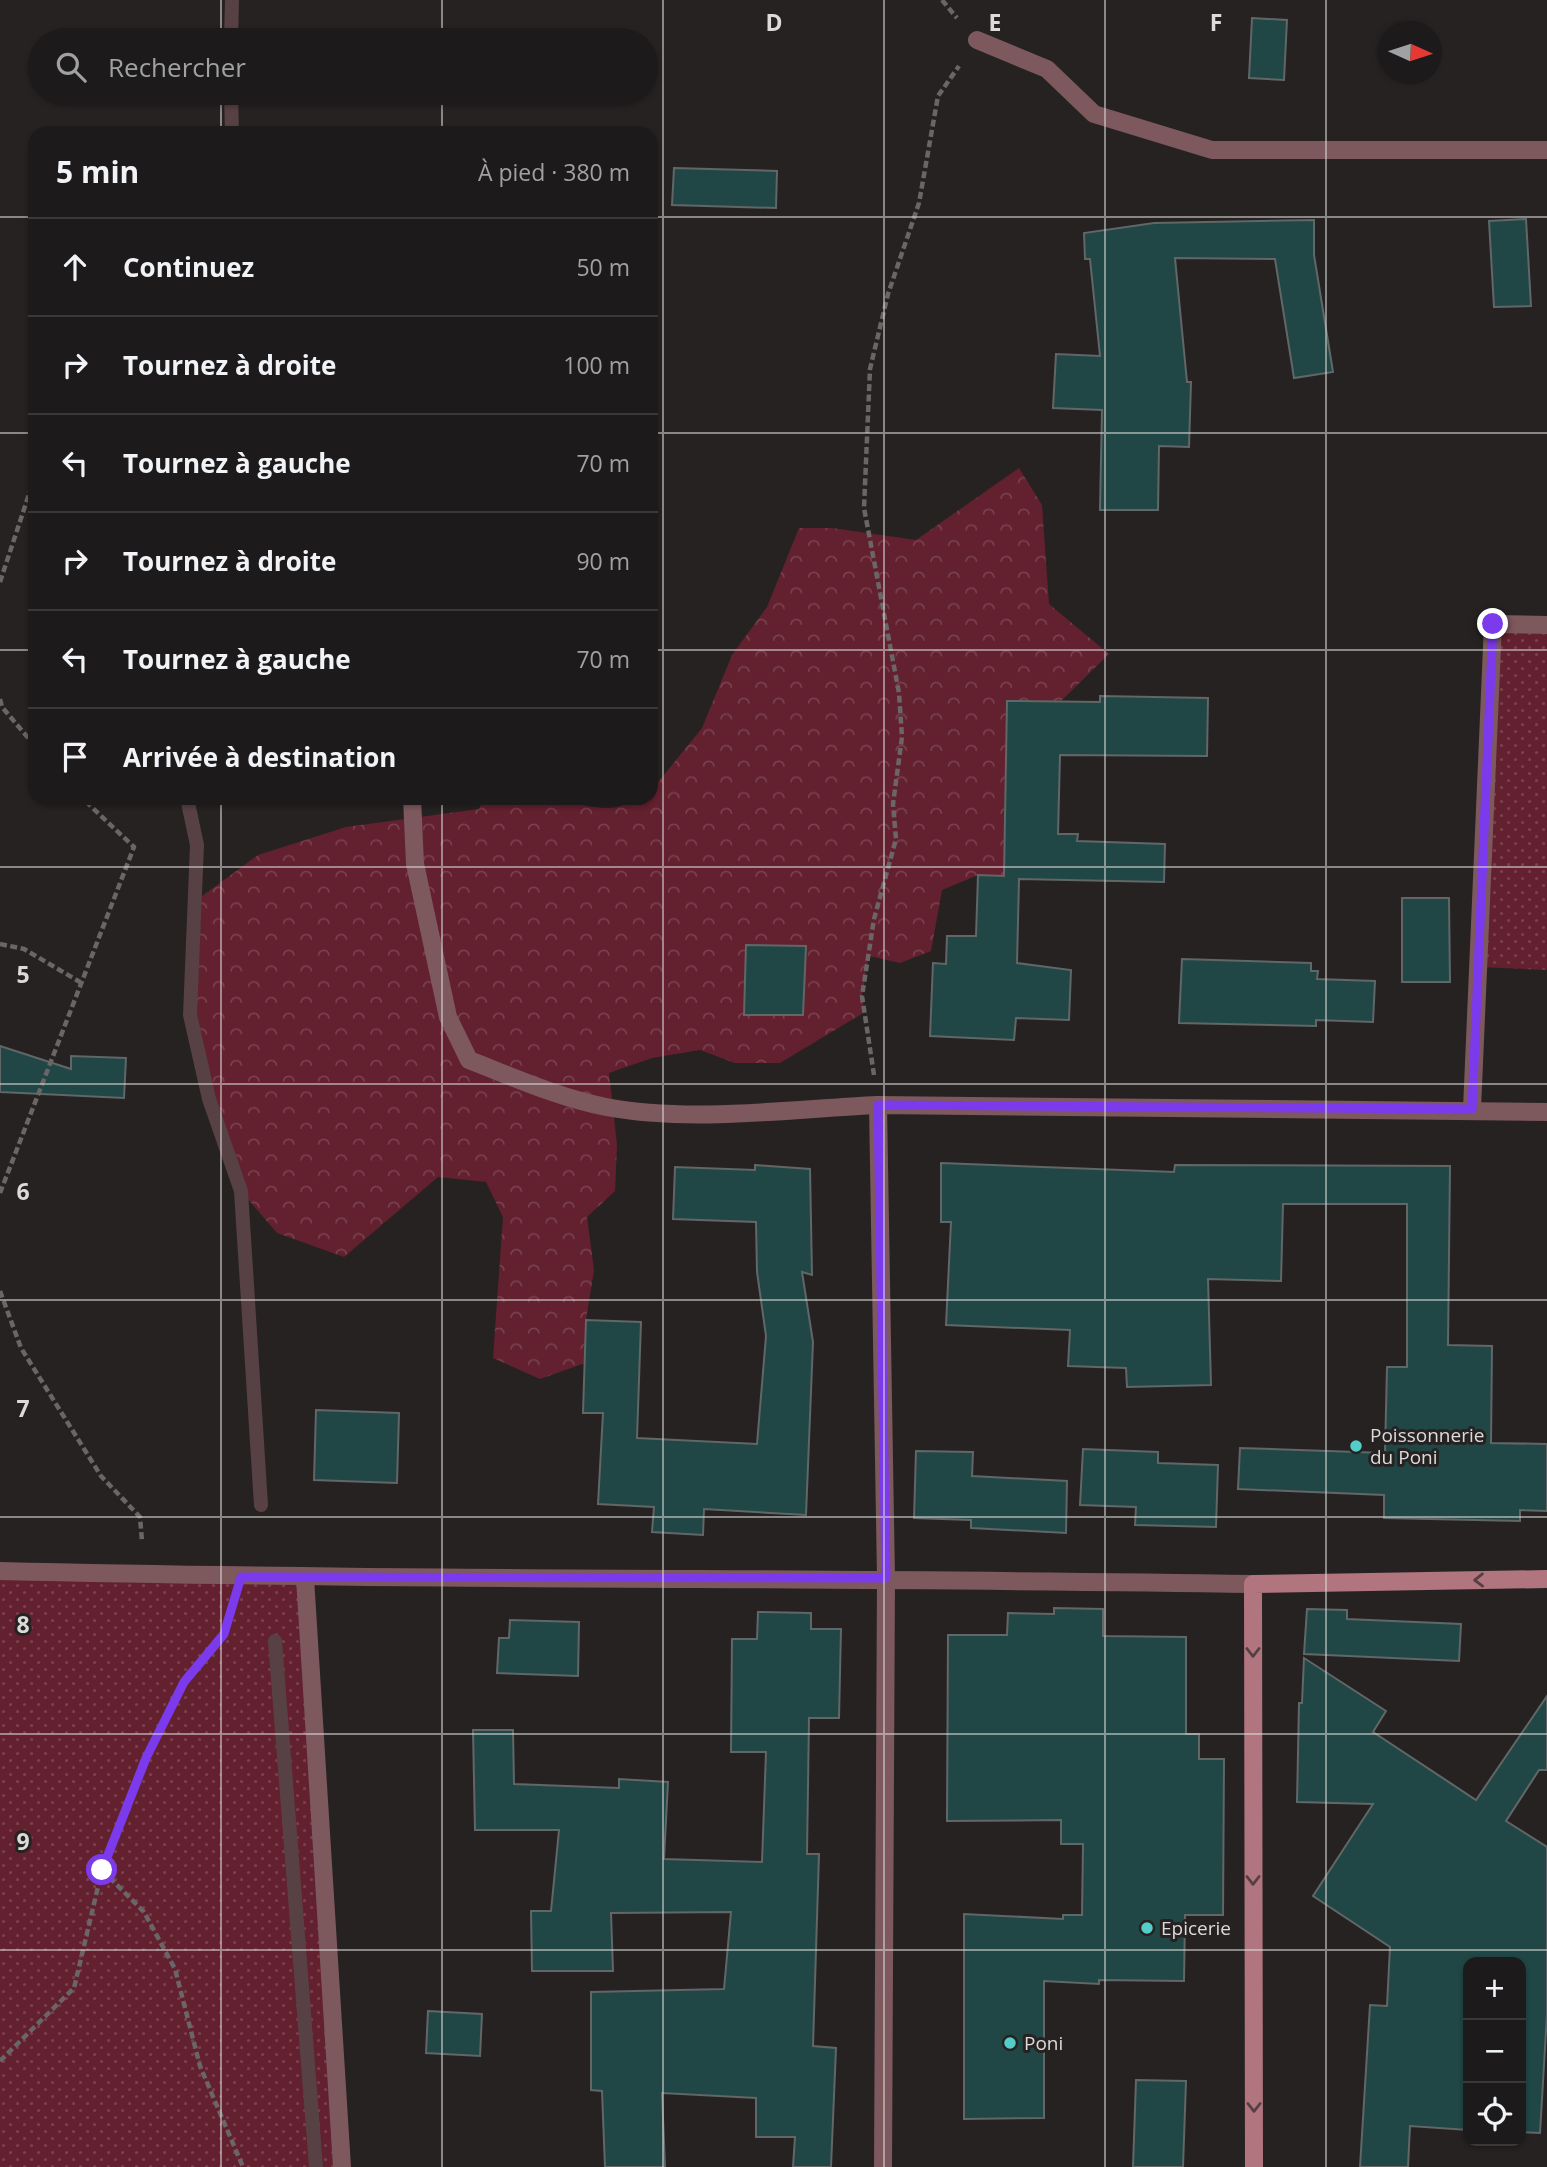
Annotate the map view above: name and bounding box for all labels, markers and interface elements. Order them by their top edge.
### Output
text: D [765,6,783,38]
text: E [989,6,1001,38]
text: F [1210,6,1222,38]
north arrow [1379,21,1442,84]
search box [28,28,658,105]
icon: search [52,48,90,86]
text: Rechercher [108,49,246,85]
text: 5 min [56,151,139,192]
text: À pied · 380 m [478,156,630,188]
icon: ahead [56,248,94,286]
text: Continuez [123,249,254,285]
text: 50 m [576,251,630,283]
icon: right [56,346,94,384]
text: Tournez à droite [123,347,336,383]
text: 100 m [563,349,630,381]
icon: left [56,444,94,482]
text: Tournez à gauche [123,445,351,481]
text: 70 m [576,447,630,479]
icon: right [56,542,94,580]
text: Tournez à droite [123,543,336,579]
text: 90 m [576,545,630,577]
route end [1477,608,1508,639]
icon: left [56,640,94,678]
text: Tournez à gauche [123,641,351,677]
text: 70 m [576,643,630,675]
icon: arrive [56,738,94,776]
text: Arrivée à destination [123,739,396,775]
text: 5 [16,958,30,990]
text: 6 [16,1175,30,1207]
text: 7 [16,1392,30,1424]
place label: Poissonnerie du Poni [1370,1422,1484,1470]
marker: Poissonnerie du Poni [1348,1438,1364,1454]
one-way arrow [1473,1572,1484,1588]
text: 8 [16,1608,30,1640]
one-way arrow [1245,1647,1261,1658]
text: 9 [16,1825,30,1857]
route start [86,1854,117,1885]
one-way arrow [1245,1875,1261,1885]
place label: Epicerie [1161,1915,1231,1941]
marker: Epicerie [1139,1920,1155,1936]
map controls [1463,1957,1526,2146]
button: + [1463,1957,1526,2020]
button: − [1463,2020,1526,2083]
place label: Poni [1024,2030,1063,2056]
marker: Poni [1002,2035,1018,2051]
button: locate [1463,2083,1526,2146]
one-way arrow [1246,2102,1262,2113]

